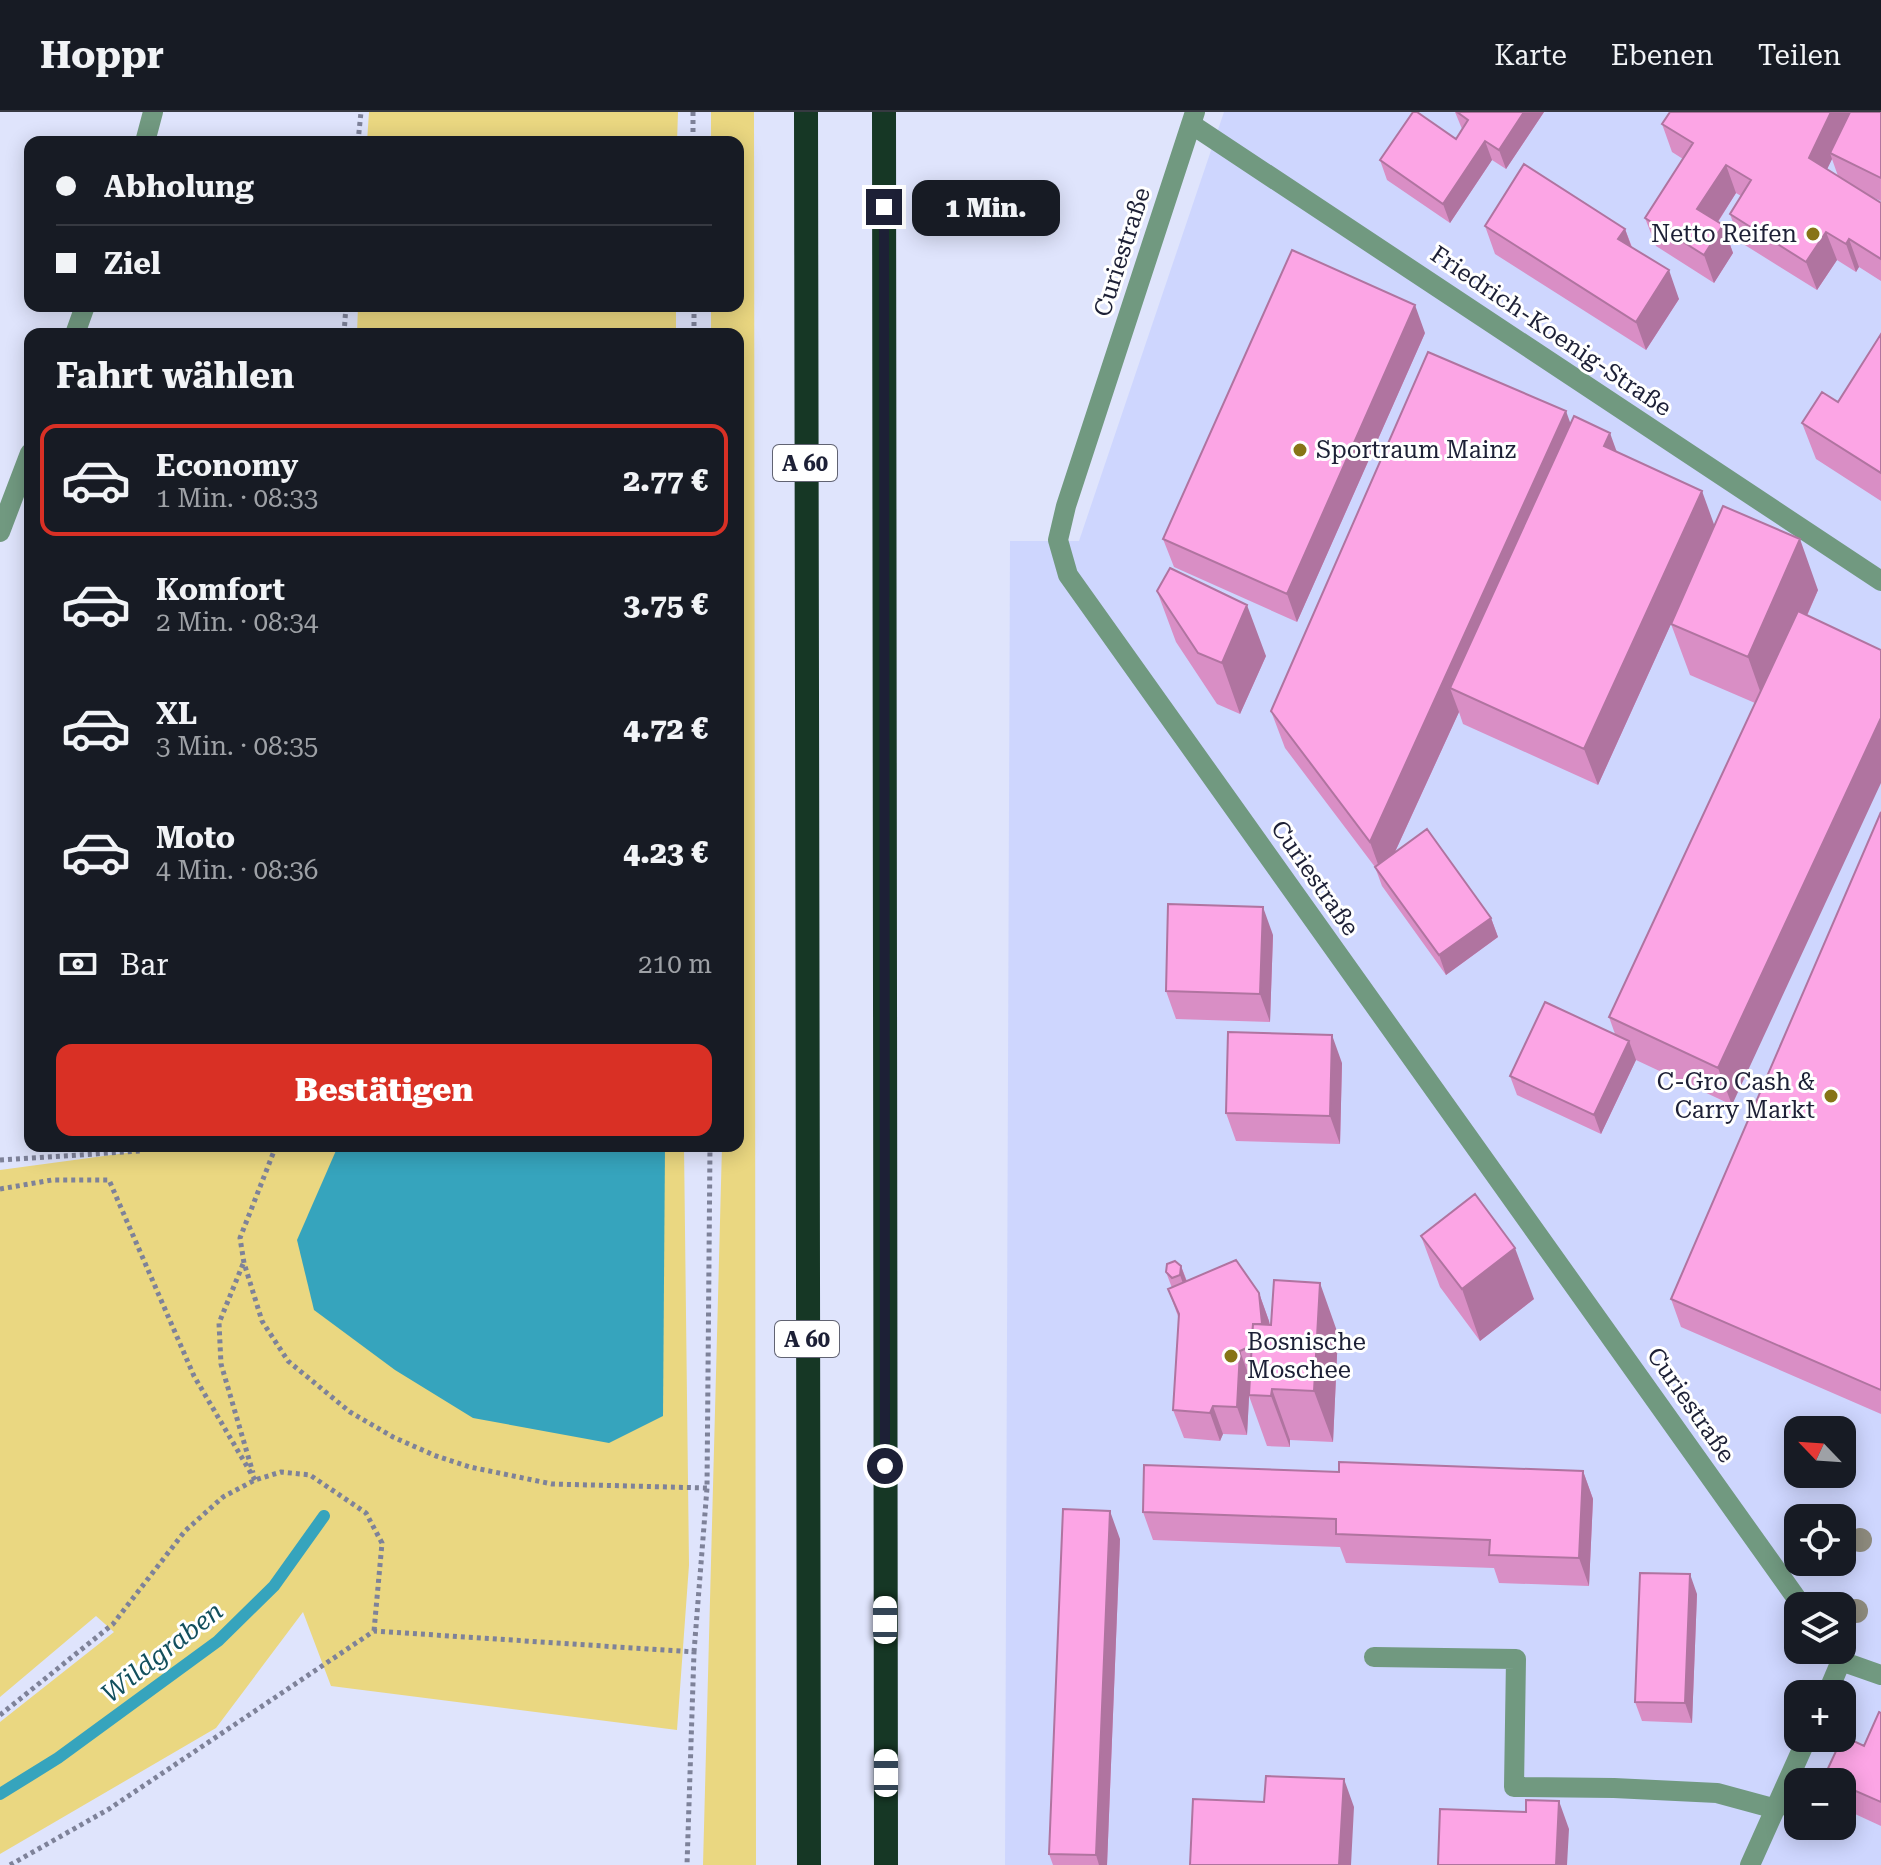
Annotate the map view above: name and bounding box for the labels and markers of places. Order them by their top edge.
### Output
place label: Netto Reifen [1651,220,1797,248]
marker: Netto Reifen [1804,225,1822,243]
place label: Sportraum Mainz [1316,436,1516,464]
marker: Sportraum Mainz [1291,441,1309,459]
place label: C-Gro Cash & Carry Markt [1657,1068,1815,1124]
marker: C-Gro Cash & Carry Markt [1822,1087,1840,1105]
place label: Bosnische Moschee [1247,1328,1366,1384]
marker: Bosnische Moschee [1222,1347,1240,1365]

